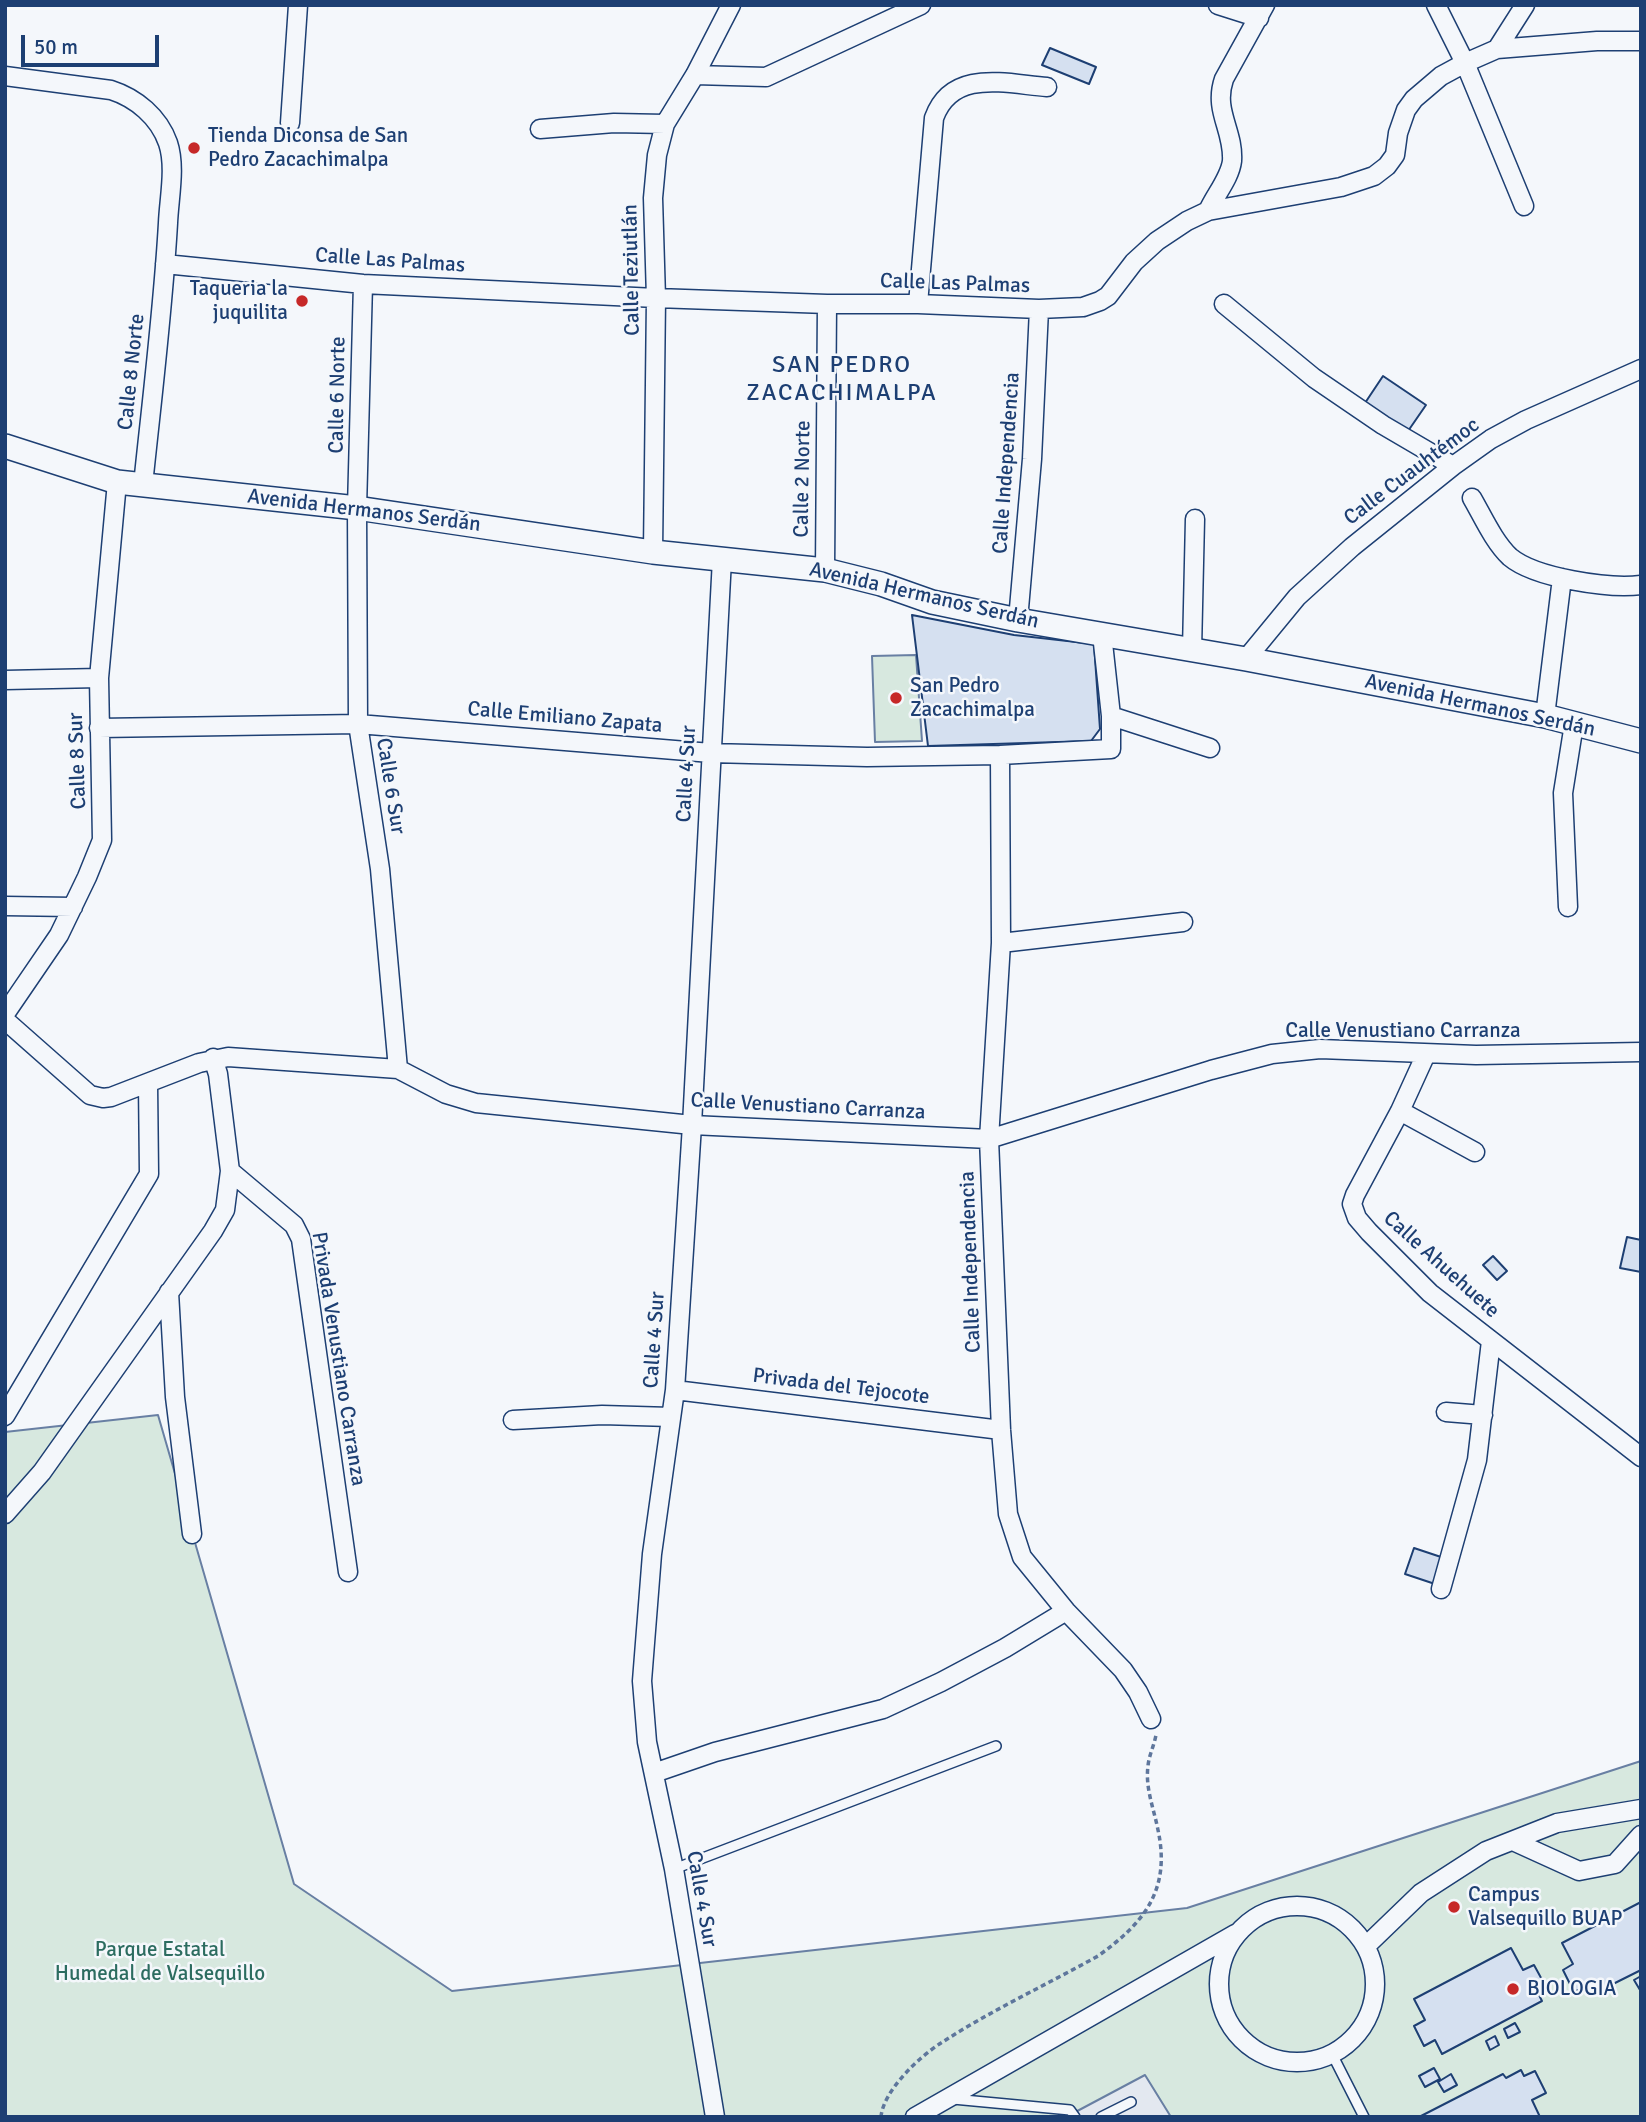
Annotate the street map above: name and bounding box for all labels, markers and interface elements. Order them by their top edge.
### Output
scale bar [24,21,163,65]
text: 50 m [34,34,78,60]
place label: Tienda Diconsa de San Pedro Zacachimalpa [208,123,408,173]
marker: Tienda Diconsa de San Pedro Zacachimalpa [186,140,202,156]
street label: Calle Teziutlán [618,204,646,336]
street label: Calle Las Palmas [314,243,466,279]
street label: Calle Las Palmas [879,269,1031,299]
place label: Taqueria la juquilita [190,276,288,326]
marker: Taqueria la juquilita [294,293,310,309]
street label: Calle 8 Norte [113,312,151,432]
street label: Calle 6 Norte [324,336,352,454]
district label: SAN PEDRO ZACACHIMALPA [748,352,936,408]
street label: Calle Independencia [988,371,1026,555]
street label: Calle Cuauhtémoc [1339,413,1485,531]
street label: Calle 2 Norte [789,420,817,538]
street label: Avenida Hermanos Serdán [246,484,482,538]
street label: Avenida Hermanos Serdán [807,557,1041,635]
street label: Avenida Hermanos Serdán [1363,669,1597,743]
place label: San Pedro Zacachimalpa [910,673,1035,723]
marker: San Pedro Zacachimalpa [888,690,904,706]
street label: Calle Emiliano Zapata [466,697,664,739]
street label: Calle 8 Sur [64,712,92,810]
street label: Calle 4 Sur [672,725,702,823]
street label: Calle 6 Sur [370,736,410,836]
street label: Calle Venustiano Carranza [1285,1018,1521,1044]
street label: Calle Venustiano Carranza [690,1088,926,1126]
street label: Calle Independencia [955,1171,987,1353]
street label: Calle Ahuehuete [1378,1206,1504,1324]
street label: Privada Venustiano Carranza [305,1230,371,1488]
street label: Calle 4 Sur [639,1291,671,1389]
street label: Privada del Tejocote [751,1364,931,1410]
street label: Calle 4 Sur [680,1849,722,1949]
place label: Campus Valsequillo BUAP [1468,1882,1623,1932]
marker: Campus Valsequillo BUAP [1446,1899,1462,1915]
park label: Parque Estatal Humedal de Valsequillo [55,1937,265,1987]
place label: BIOLOGIA [1527,1976,1616,2002]
marker: BIOLOGIA [1505,1981,1521,1997]

